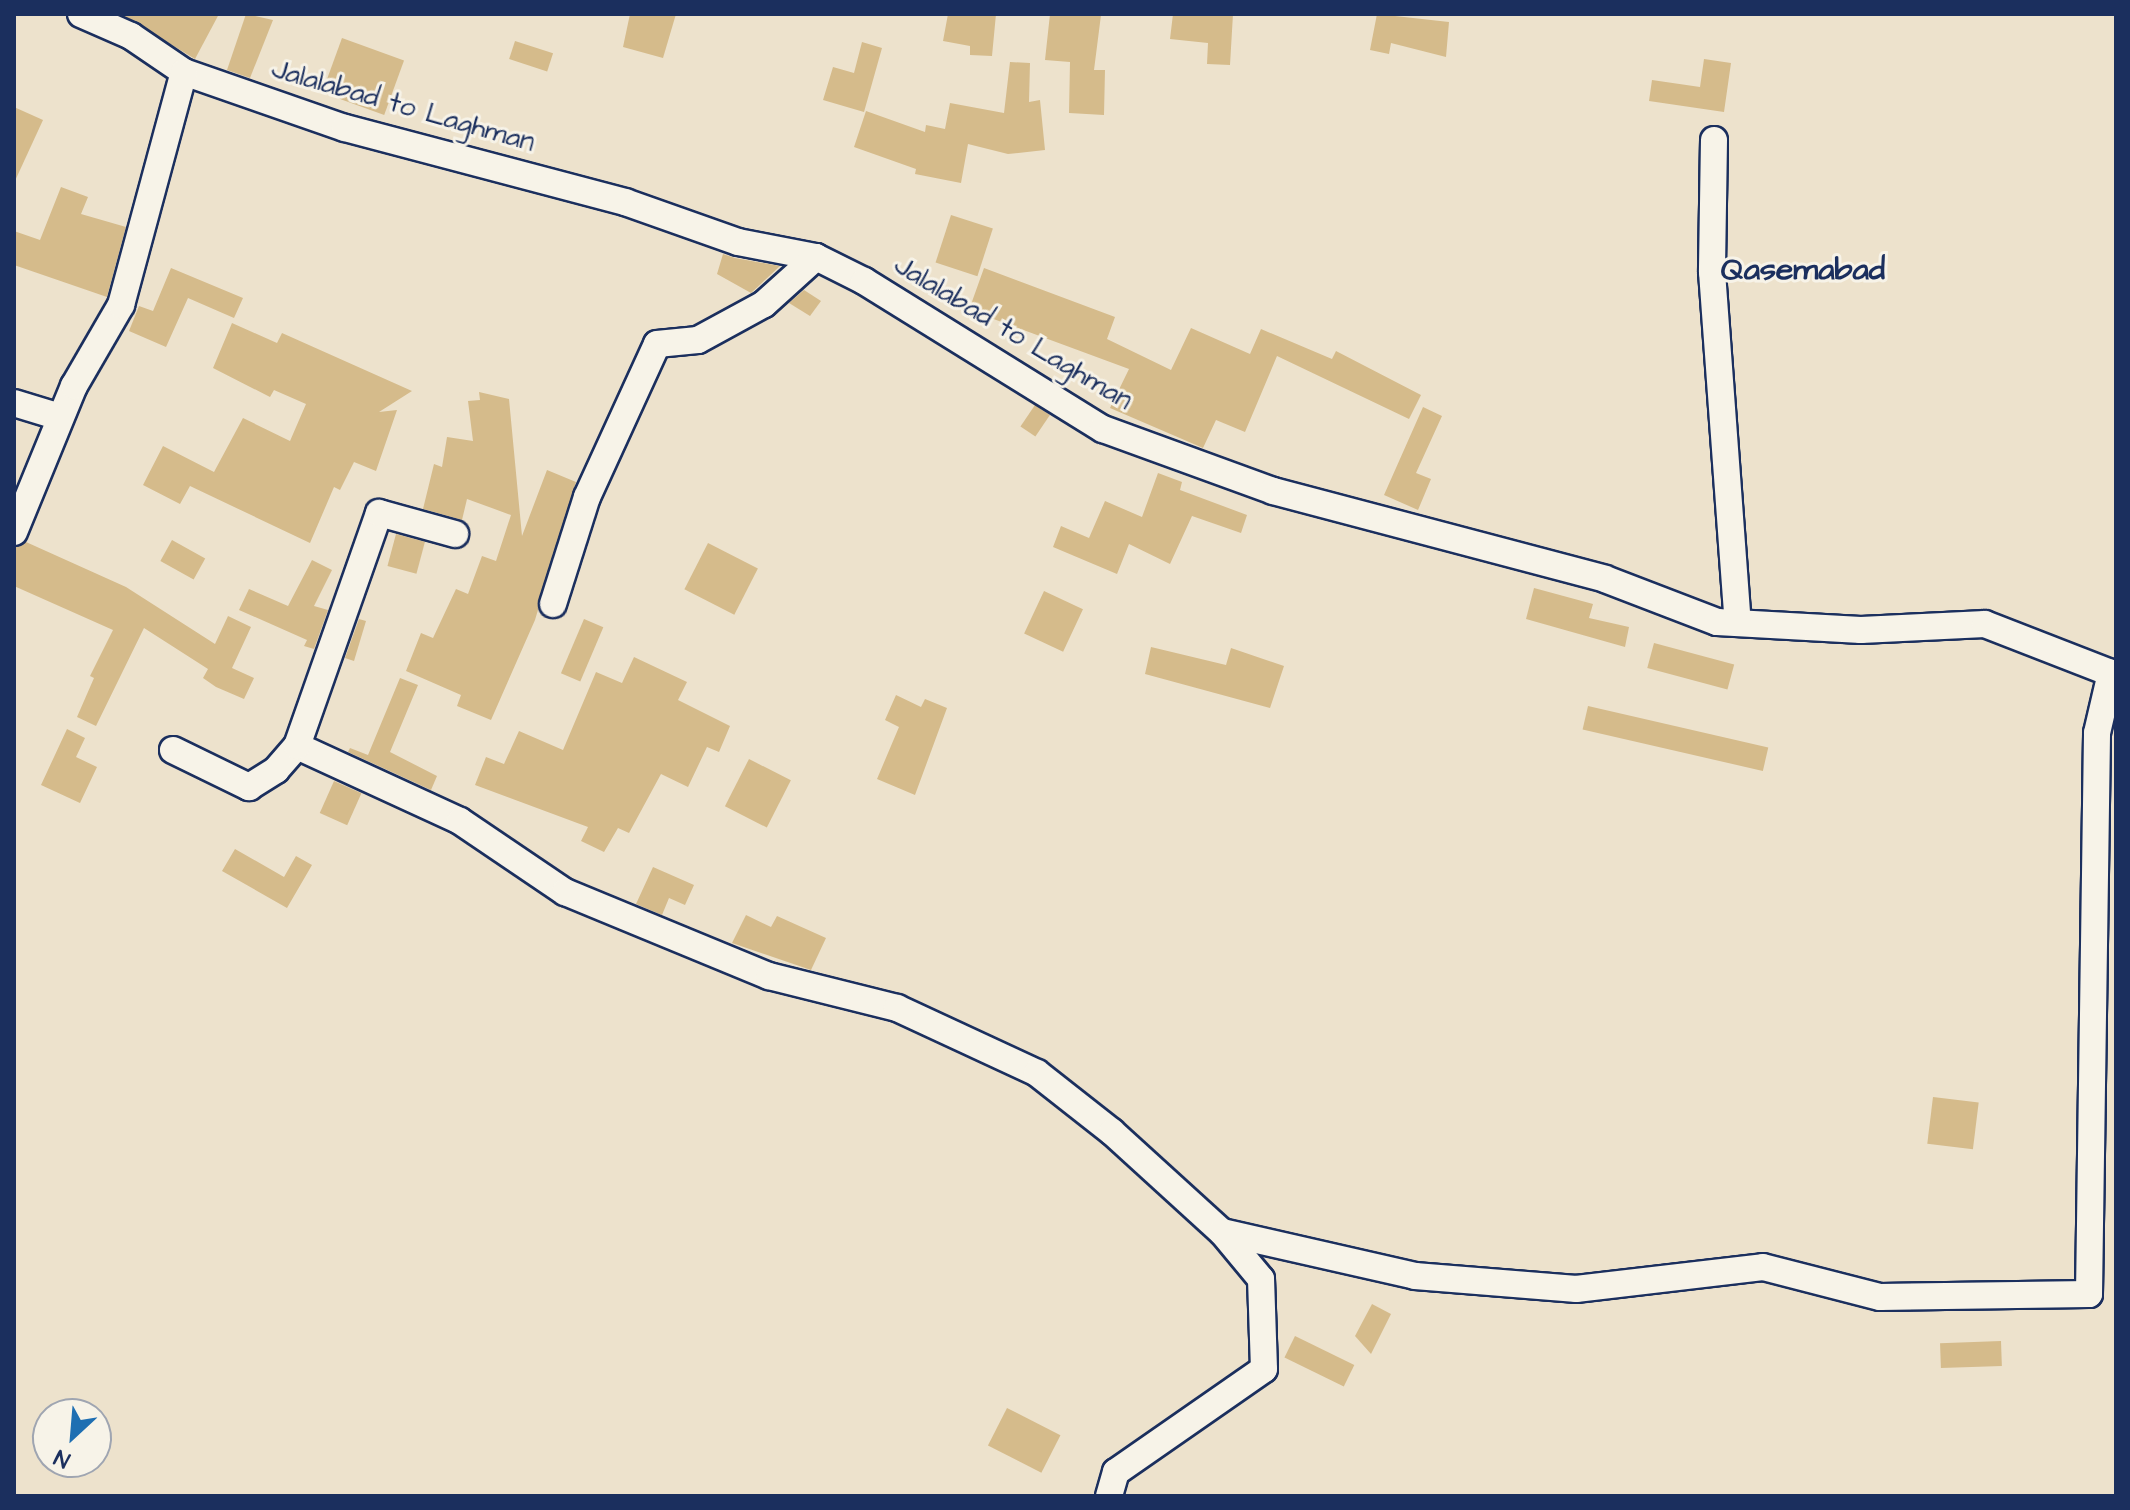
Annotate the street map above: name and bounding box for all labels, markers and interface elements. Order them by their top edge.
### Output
street label: Jalalabad to Laghman [268,52,538,160]
street label: Jalalabad to Laghman [888,249,1138,417]
district label: Qasemabad [1721,251,1885,289]
north arrow [32,1398,112,1478]
text: N [49,1441,75,1475]

